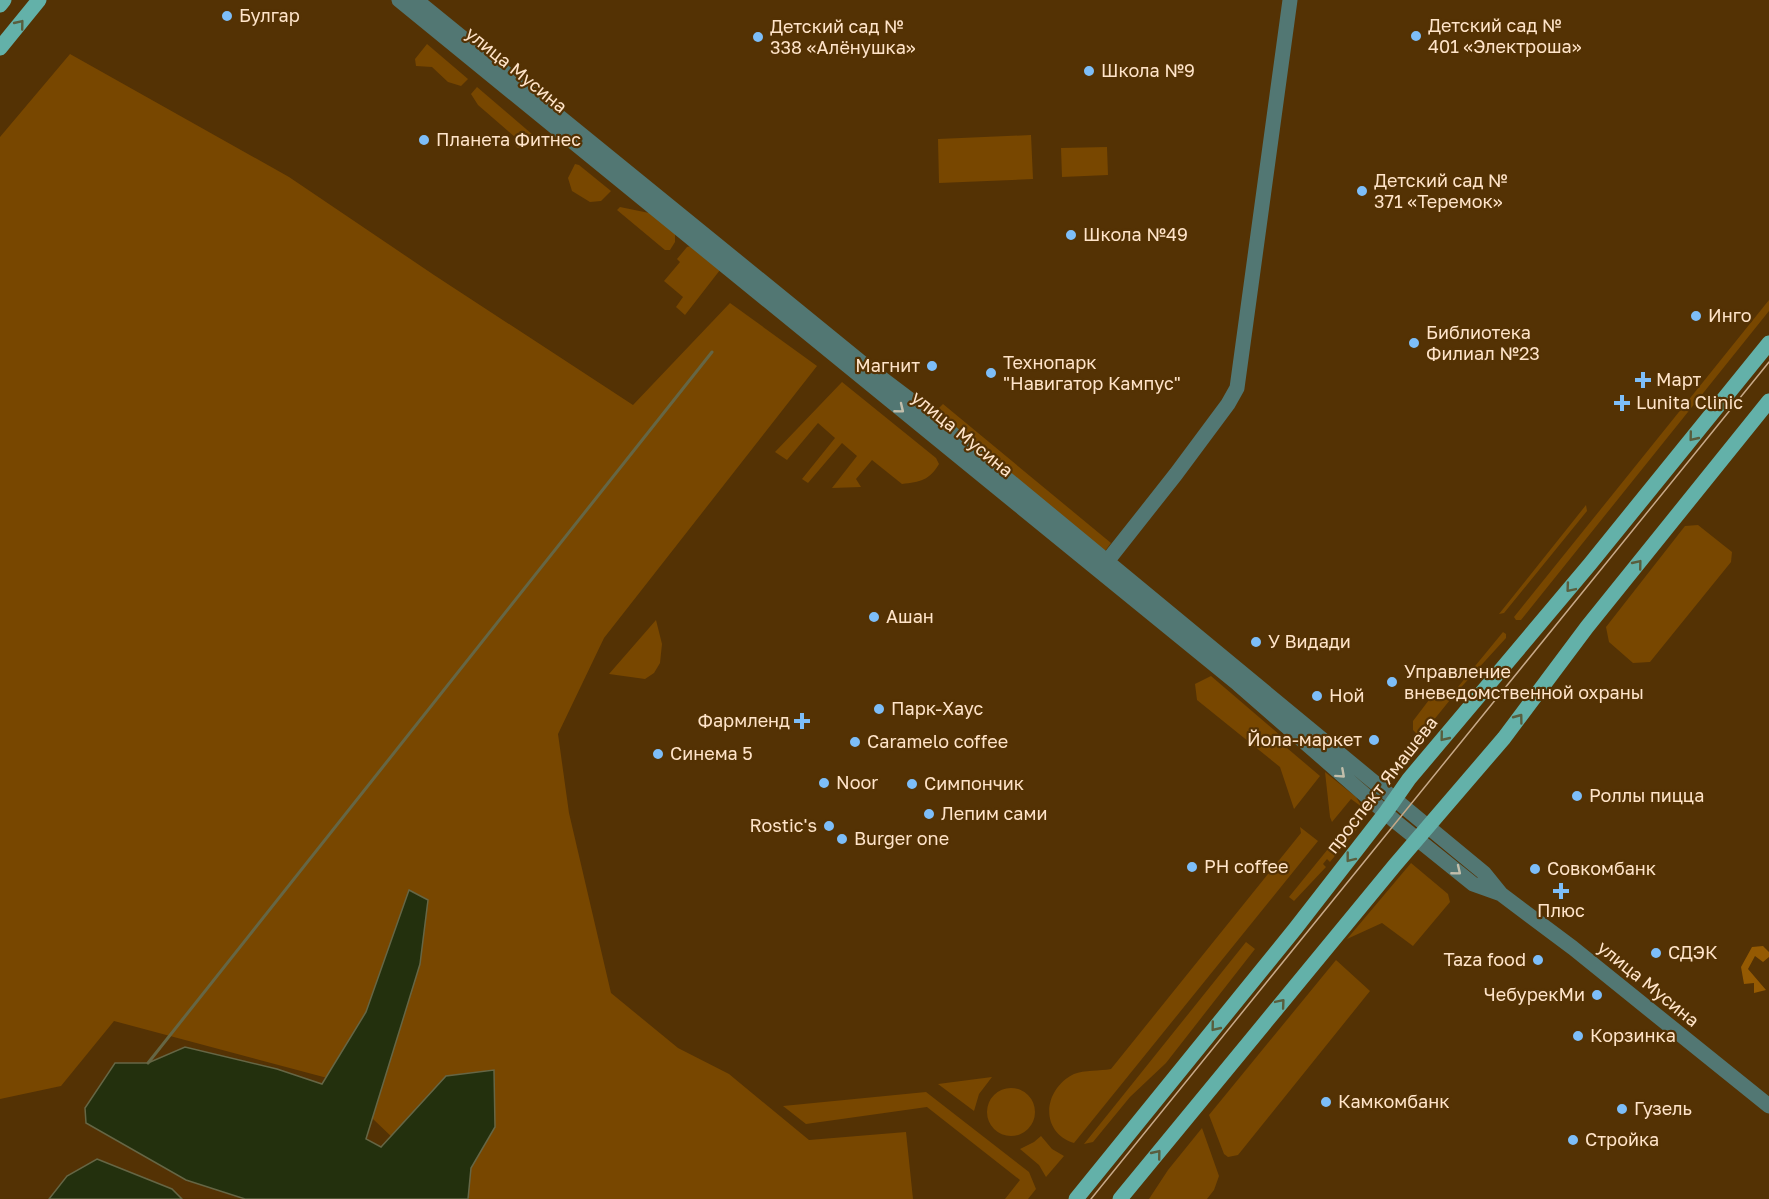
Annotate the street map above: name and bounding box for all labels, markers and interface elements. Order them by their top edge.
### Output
place label: Булгар [239,4,300,26]
marker: Булгар [220,9,234,23]
place label: Детский сад № 401 «Электроша» [1428,14,1582,57]
place label: Детский сад № 338 «Алёнушка» [770,15,916,58]
one-way arrow [12,20,23,31]
street label: улица Мусина [461,22,572,117]
marker: Детский сад № 401 «Электроша» [1409,29,1423,43]
marker: Детский сад № 338 «Алёнушка» [751,30,765,44]
place label: Школа №9 [1101,59,1195,81]
marker: Школа №9 [1082,64,1096,78]
place label: Планета Фитнес [436,128,581,150]
marker: Планета Фитнес [417,133,431,147]
place label: Детский сад № 371 «Теремок» [1374,169,1508,212]
marker: Детский сад № 371 «Теремок» [1355,184,1369,198]
place label: Школа №49 [1083,223,1188,245]
marker: Школа №49 [1064,228,1078,242]
place label: Инго [1708,304,1752,326]
marker: Инго [1689,309,1703,323]
place label: Библиотека Филиал №23 [1426,321,1540,364]
marker: Библиотека Филиал №23 [1407,336,1421,350]
place label: Технопарк "Навигатор Кампус" [1003,351,1181,394]
place label: Магнит [855,354,920,376]
marker: Магнит [925,359,939,373]
marker: Технопарк "Навигатор Кампус" [984,366,998,380]
place label: Март [1656,368,1702,390]
marker: Март [1634,371,1652,389]
street label: улица Мусина [907,386,1018,481]
place label: Lunita Clinic [1636,391,1743,413]
marker: Lunita Clinic [1613,394,1631,412]
one-way arrow [893,401,904,412]
one-way arrow [1689,430,1700,441]
one-way arrow [1630,560,1641,571]
one-way arrow [1566,582,1577,593]
place label: Ашан [886,605,934,627]
marker: Ашан [867,610,881,624]
place label: У Видади [1268,630,1351,652]
marker: У Видади [1249,635,1263,649]
place label: Управление вневедомственной охраны [1404,660,1644,703]
marker: Управление вневедомственной охраны [1385,675,1399,689]
place label: Ной [1329,684,1364,706]
marker: Ной [1310,689,1324,703]
place label: Парк-Хаус [891,697,983,719]
marker: Парк-Хаус [872,702,886,716]
place label: Фармленд [697,709,790,731]
street label: проспект Ямашева [1321,711,1442,857]
marker: Фармленд [795,714,809,728]
one-way arrow [1511,714,1522,725]
place label: Йола-маркет [1247,728,1362,750]
place label: Caramelo coffee [867,730,1008,752]
one-way arrow [1440,730,1451,741]
marker: Йола-маркет [1367,733,1381,747]
marker: Caramelo coffee [848,735,862,749]
place label: Синема 5 [670,742,753,764]
marker: Синема 5 [651,747,665,761]
one-way arrow [1334,767,1345,778]
place label: Noor [836,771,878,793]
place label: Симпончик [924,772,1024,794]
marker: Noor [817,776,831,790]
marker: Симпончик [905,777,919,791]
place label: Роллы пицца [1589,784,1704,806]
marker: Роллы пицца [1570,789,1584,803]
place label: Лепим сами [941,802,1047,824]
marker: Лепим сами [922,807,936,821]
place label: Rostiс's [749,814,817,836]
marker: Rostiс's [822,819,836,833]
place label: Burger one [854,827,949,849]
marker: Burger one [835,832,849,846]
one-way arrow [1346,852,1357,863]
place label: PH coffee [1204,855,1288,877]
place label: Совкомбанк [1547,857,1656,879]
marker: PH coffee [1185,860,1199,874]
marker: Совкомбанк [1528,862,1542,876]
one-way arrow [1450,864,1461,875]
marker: Плюс [1554,884,1568,898]
place label: Плюс [1537,899,1585,921]
street label: улица Мусина [1593,936,1704,1031]
place label: СДЭК [1668,941,1718,963]
marker: СДЭК [1649,946,1663,960]
place label: Taza food [1443,948,1526,970]
marker: Taza food [1531,953,1545,967]
place label: ЧебурекМи [1484,983,1585,1005]
marker: ЧебурекМи [1590,988,1604,1002]
one-way arrow [1273,999,1284,1010]
one-way arrow [1211,1020,1222,1031]
place label: Корзинка [1590,1024,1676,1046]
marker: Корзинка [1571,1029,1585,1043]
place label: Камкомбанк [1338,1090,1450,1112]
marker: Камкомбанк [1319,1095,1333,1109]
place label: Гузель [1634,1097,1692,1119]
marker: Гузель [1615,1102,1629,1116]
place label: Стройка [1585,1128,1659,1150]
marker: Стройка [1566,1133,1580,1147]
one-way arrow [1149,1149,1160,1160]

